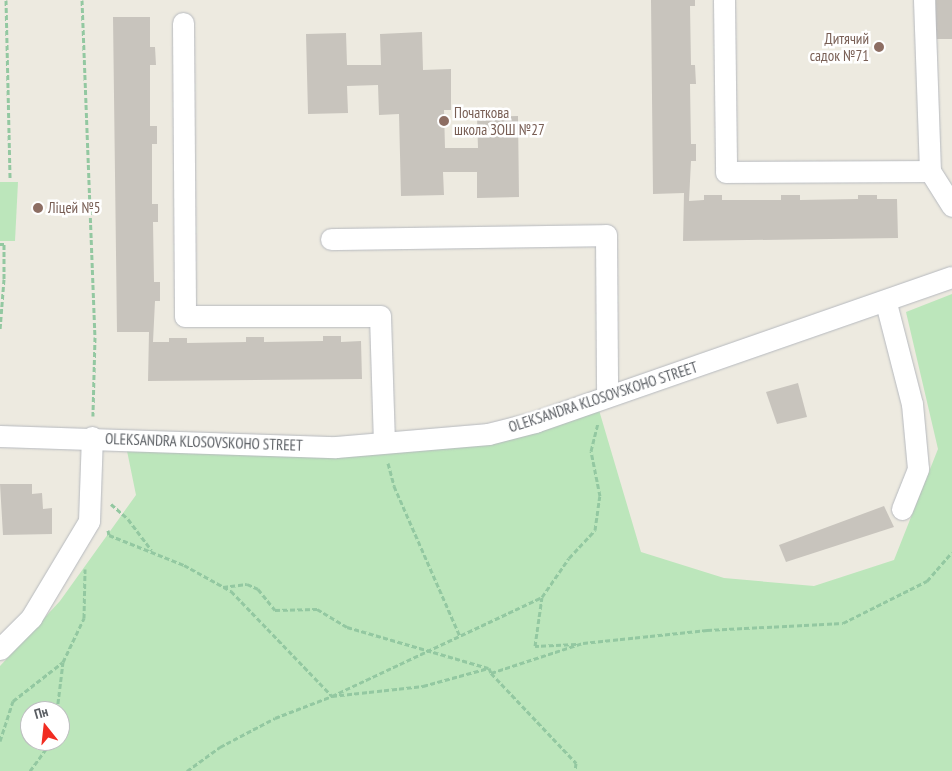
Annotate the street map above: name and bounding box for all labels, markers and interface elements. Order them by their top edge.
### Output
place label: Дитячий садок №71 [810,29,869,64]
marker: Дитячий садок №71 [873,41,885,53]
place label: Початкова школа ЗОШ №27 [454,103,545,138]
marker: Початкова школа ЗОШ №27 [438,115,450,127]
place label: Ліцей №5 [48,199,100,217]
marker: Ліцей №5 [32,202,44,214]
street label: OLEKSANDRA KLOSOVSKOHO STREET [506,358,700,436]
street label: OLEKSANDRA KLOSOVSKOHO STREET [105,430,303,454]
north arrow [20,701,70,751]
text: Пн [32,702,50,723]

